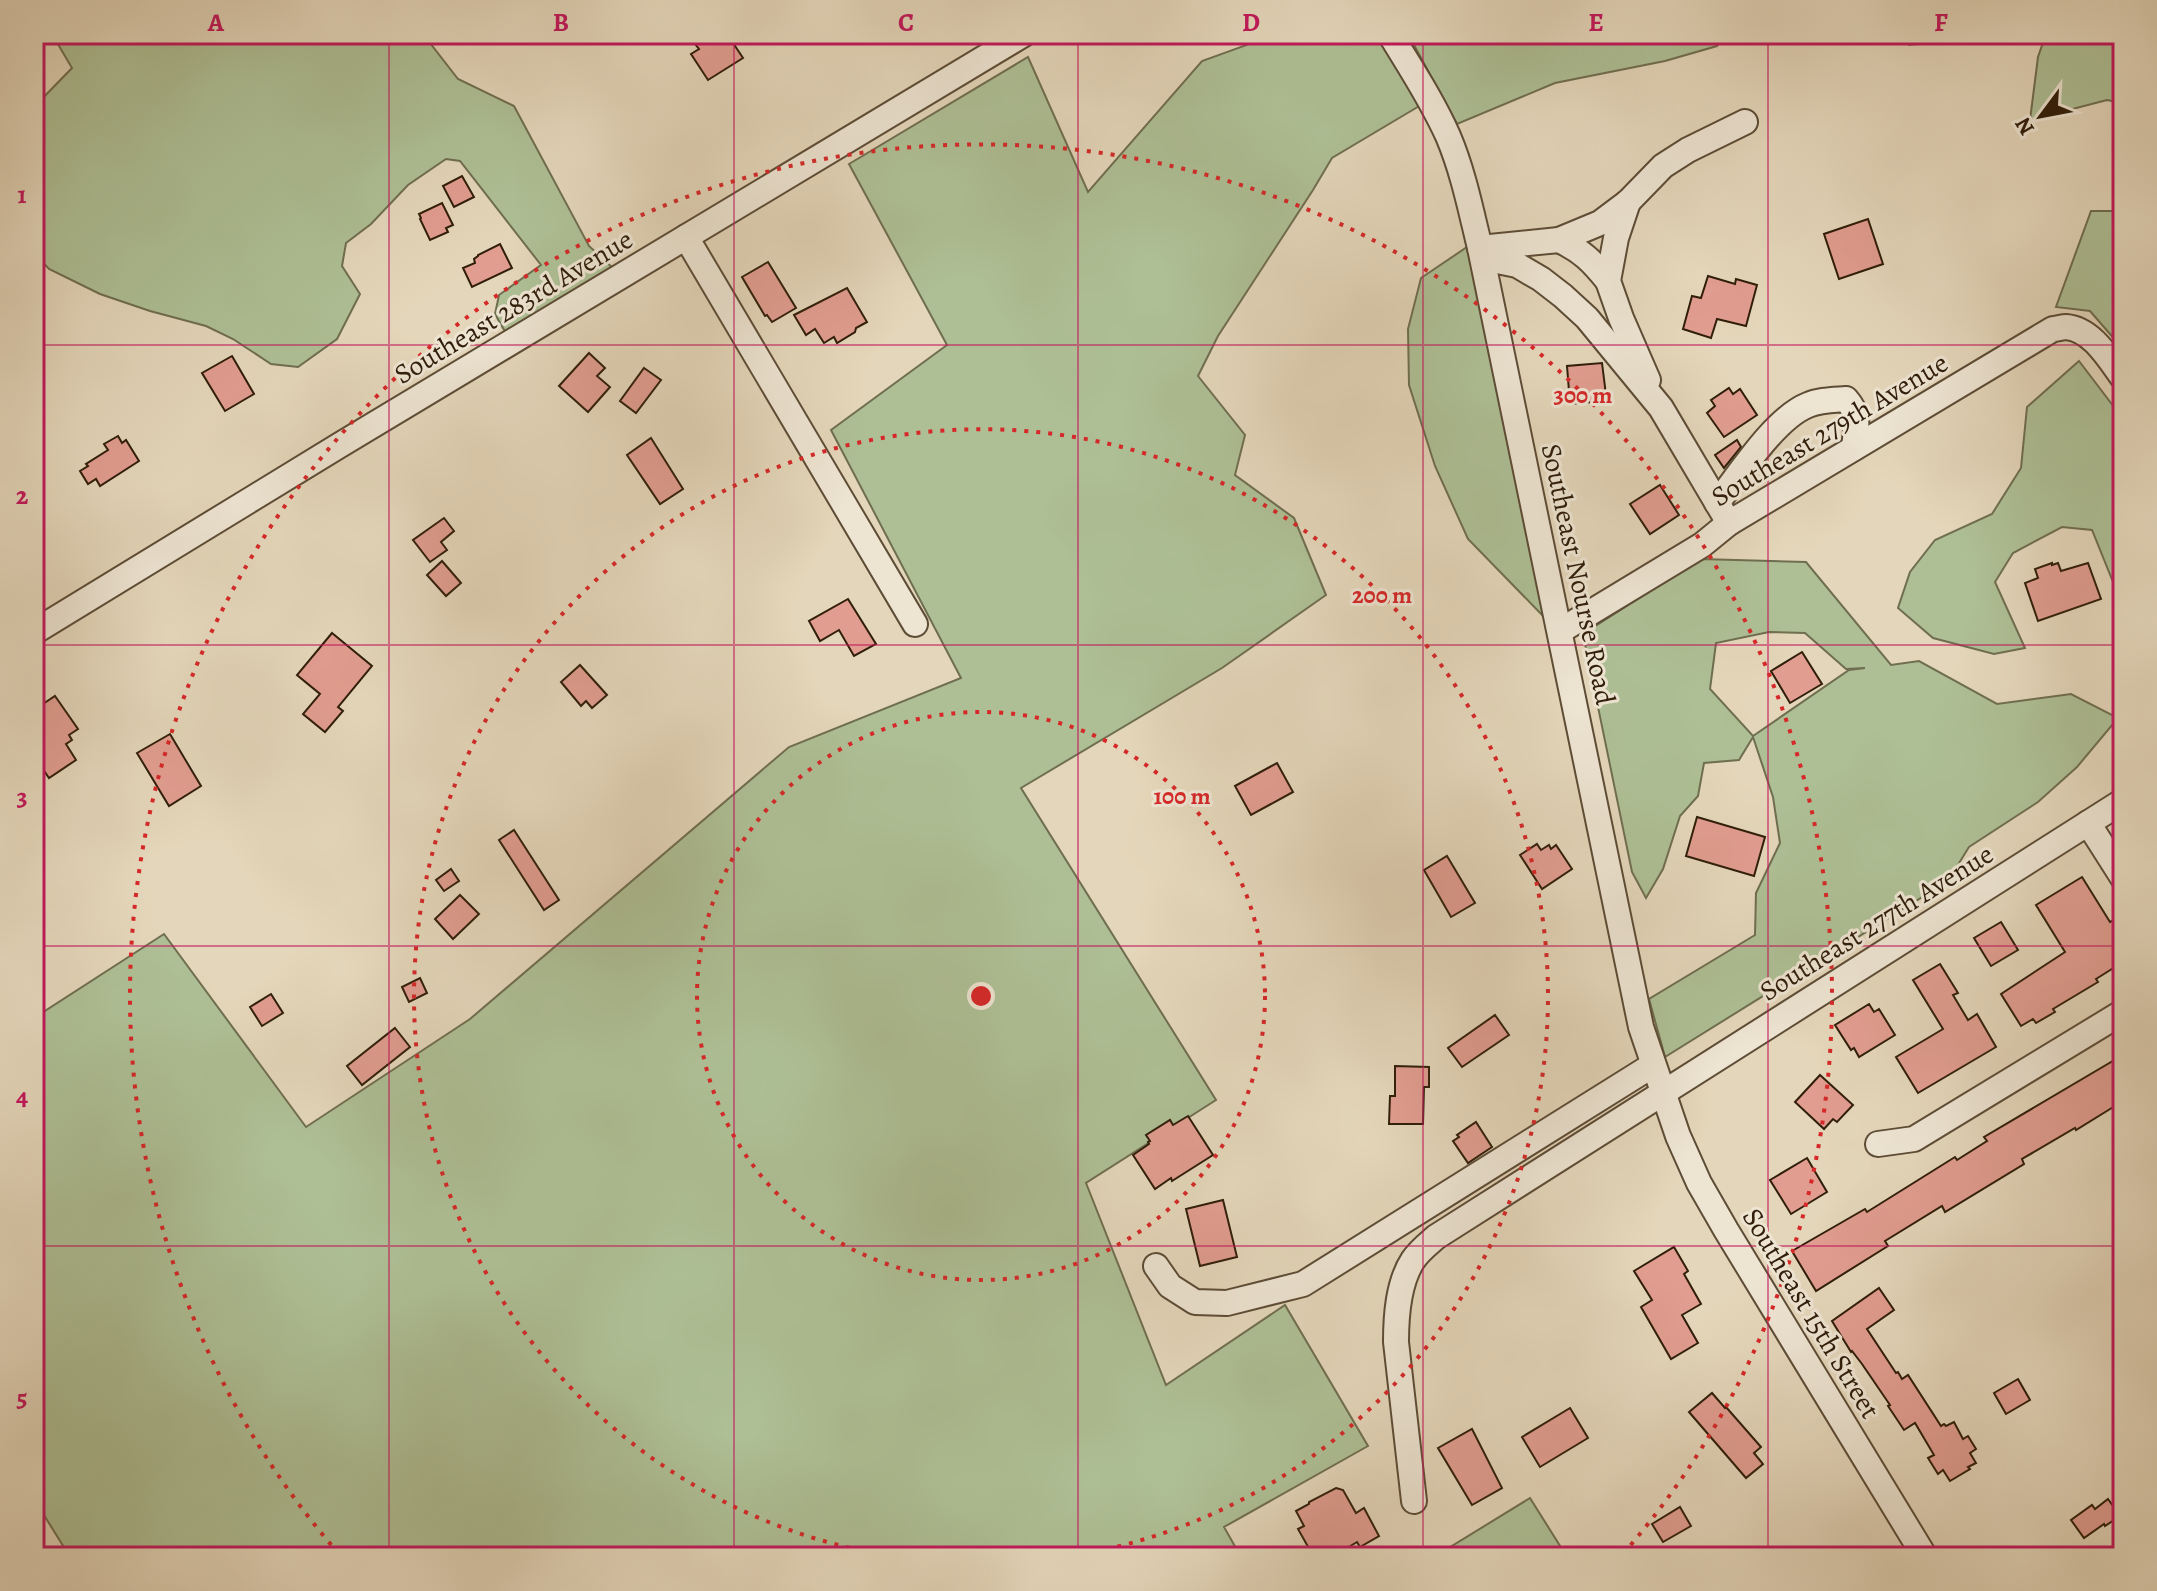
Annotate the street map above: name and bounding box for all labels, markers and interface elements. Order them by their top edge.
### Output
text: A [207,5,225,40]
text: B [553,5,569,40]
text: C [898,5,914,40]
text: D [1242,5,1260,40]
text: E [1588,5,1604,40]
text: F [1934,5,1948,40]
north arrow [2001,76,2081,156]
text: N [2008,111,2042,141]
text: 1 [17,177,27,212]
street label: Southeast 283rd Avenue [387,220,640,393]
street label: Southeast 279th Avenue [1704,344,1955,516]
text: 300 m [1554,379,1612,411]
street label: Southeast Nourse Road [1532,440,1624,709]
text: 2 [16,478,29,513]
text: 200 m [1352,579,1412,611]
text: 3 [16,779,28,814]
text: 100 m [1153,780,1211,812]
street label: Southeast 277th Avenue [1752,835,2001,1010]
centre of rings [967,982,995,1010]
text: 4 [16,1079,28,1114]
street label: Southeast 15th Street [1733,1201,1889,1426]
text: 5 [16,1380,28,1415]

